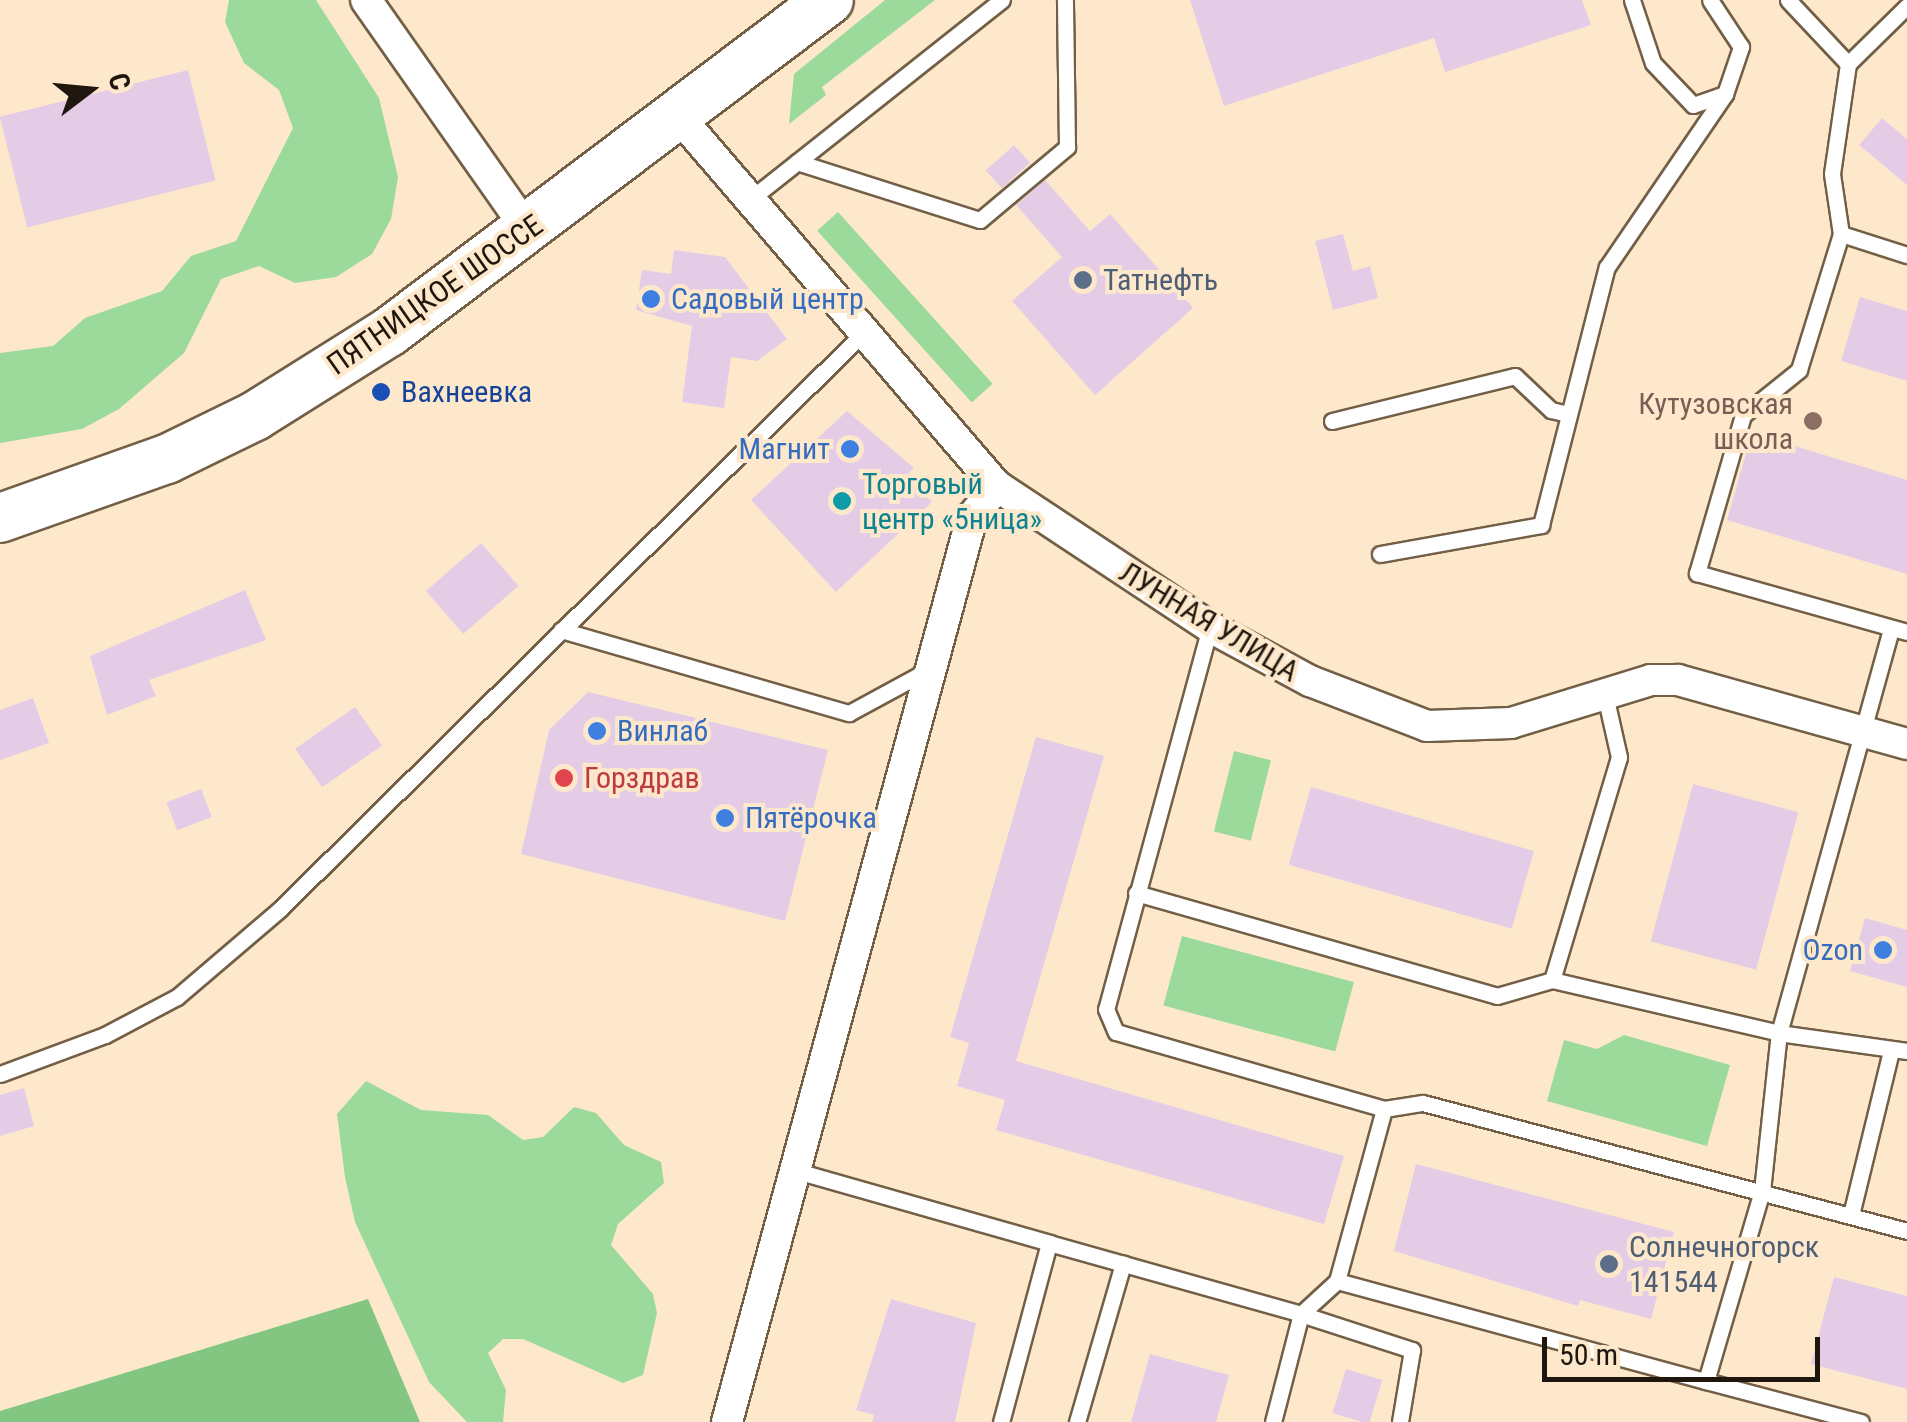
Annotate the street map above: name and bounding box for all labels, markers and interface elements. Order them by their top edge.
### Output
north arrow [40,40,140,140]
text: С [101,69,137,94]
street label: ПЯТНИЦКОЕ ШОССЕ [320,207,550,383]
place label: Татнефть [1103,262,1218,298]
marker: Татнефть [1072,269,1094,291]
place label: Садовый центр [671,281,864,317]
marker: Садовый центр [640,288,662,310]
place label: Вахнеевка [401,374,532,410]
marker: Вахнеевка [370,381,392,403]
place label: Кутузовская школа [1638,386,1793,456]
marker: Кутузовская школа [1802,410,1824,432]
place label: Магнит [739,431,830,467]
marker: Магнит [839,438,861,460]
place label: Торговый центр «5ница» [862,466,1042,536]
marker: Торговый центр «5ница» [831,490,853,512]
street label: ЛУННАЯ УЛИЦА [1113,554,1305,690]
place label: Винлаб [617,713,708,749]
marker: Винлаб [586,720,608,742]
place label: Горздрав [584,760,700,796]
marker: Горздрав [553,767,575,789]
place label: Пятёрочка [745,800,877,836]
marker: Пятёрочка [714,807,736,829]
place label: Ozon [1802,932,1863,968]
marker: Ozon [1872,939,1894,961]
place label: Солнечногорск 141544 [1629,1229,1819,1300]
marker: Солнечногорск 141544 [1598,1253,1620,1275]
scale bar [1547,1317,1824,1379]
text: 50 m [1559,1337,1618,1372]

